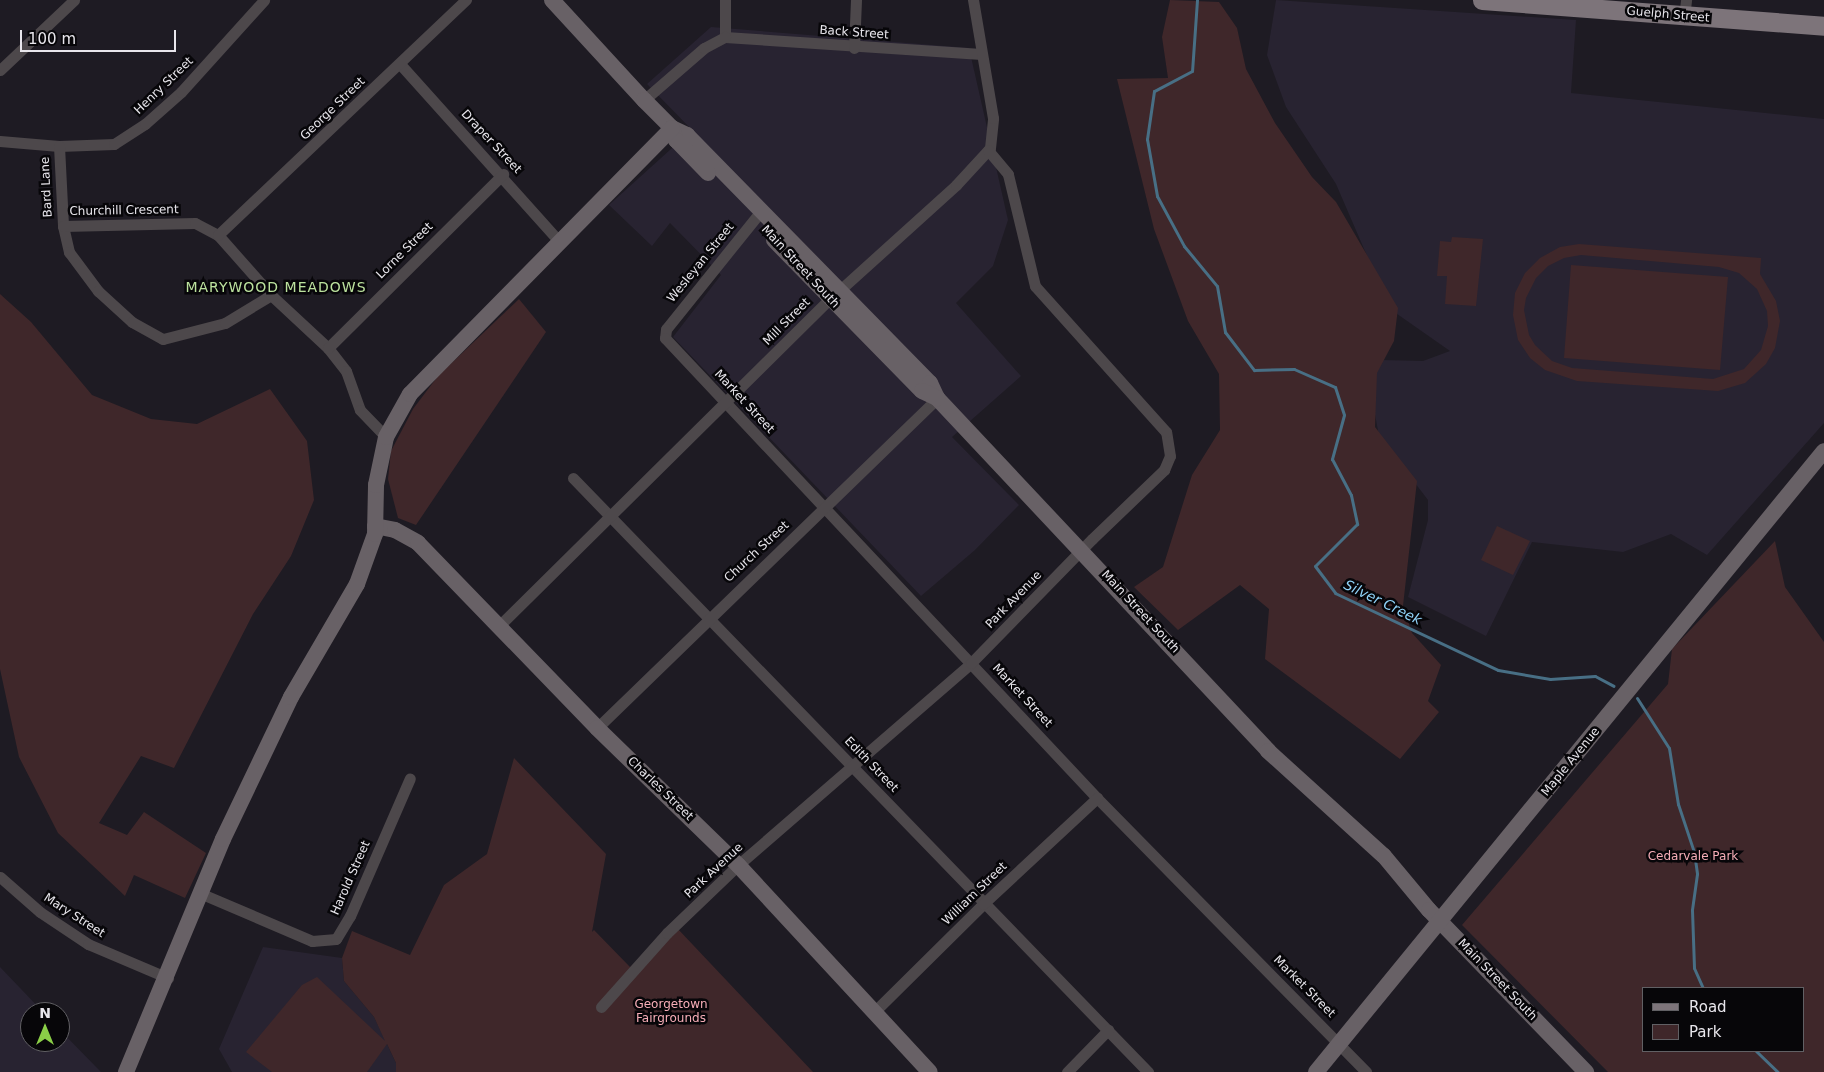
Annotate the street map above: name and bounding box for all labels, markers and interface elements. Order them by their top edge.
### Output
street label: Guelph Street [1626,4,1710,26]
scale bar [22,20,179,52]
street label: Back Street [819,23,889,43]
text: 100 m [28,30,76,48]
street label: Henry Street [132,54,196,118]
street label: George Street [298,75,368,143]
street label: Draper Street [458,107,524,177]
street label: Bard Lane [38,156,56,218]
street label: Churchill Crescent [69,203,179,219]
street label: Lorne Street [374,220,436,282]
street label: Wesleyan Street [665,220,737,306]
street label: Main Street South [758,223,842,311]
district label: MARYWOOD MEADOWS [183,279,369,295]
street label: Mill Street [760,295,814,349]
street label: Market Street [711,367,777,437]
street label: Church Street [722,519,792,585]
street label: Park Avenue [983,568,1045,632]
street label: Main Street South [1098,568,1182,656]
water label: Silver Creek [1341,576,1425,628]
street label: Market Street [989,661,1055,731]
street label: Maple Avenue [1539,725,1603,799]
street label: Edith Street [841,734,901,796]
street label: Charles Street [624,754,696,824]
street label: Harold Street [328,839,374,917]
street label: Park Avenue [682,840,746,902]
park label: Cedarvale Park [1648,850,1738,864]
street label: William Street [940,860,1010,928]
street label: Mary Street [41,891,107,941]
street label: Main Street South [1454,936,1540,1024]
street label: Market Street [1270,953,1338,1021]
legend [1642,987,1804,1052]
park label: Georgetown Fairgrounds [634,998,708,1026]
text: Road [1689,998,1727,1016]
north arrow [20,1002,70,1052]
text: N [39,1005,51,1021]
text: Park [1689,1023,1721,1041]

